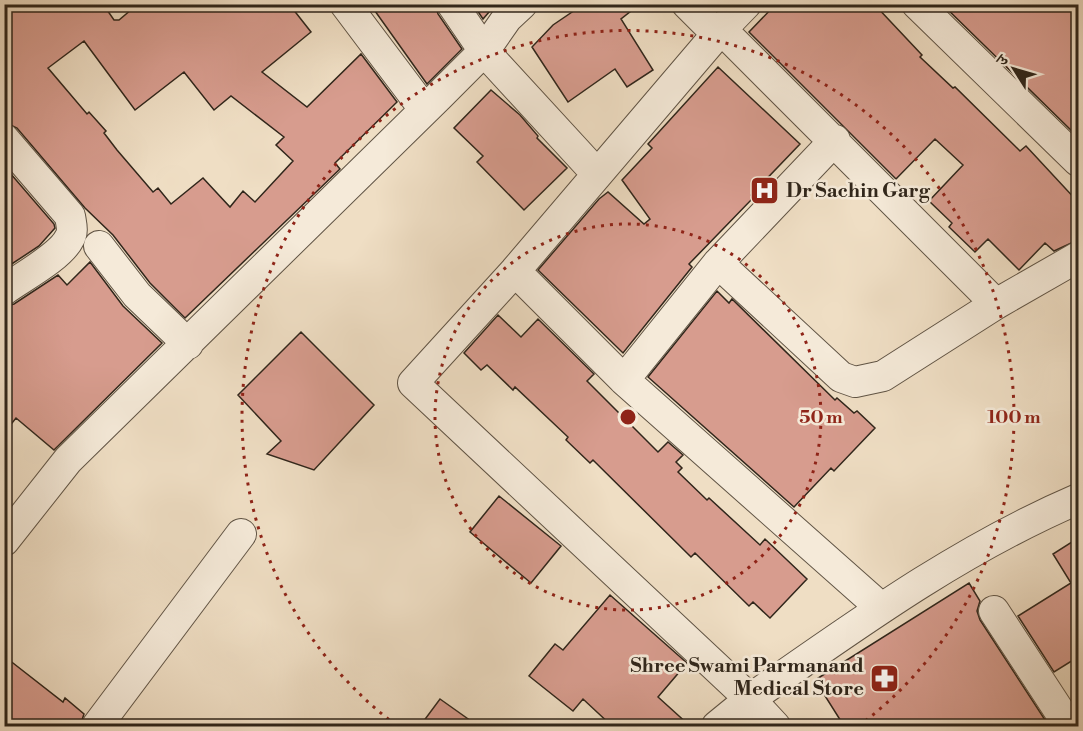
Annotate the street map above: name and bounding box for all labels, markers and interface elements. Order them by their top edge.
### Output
north arrow [984,39,1044,99]
text: उ [992,50,1014,71]
hospital icon: Dr Sachin Garg [749,175,781,207]
place label: Dr Sachin Garg [786,179,931,204]
text: 50 m [799,406,843,429]
text: 100 m [987,406,1041,429]
centre of rings [618,407,638,427]
place label: Shree Swami Parmanand Medical Store [630,654,864,702]
pharmacy icon: Shree Swami Parmanand Medical Store [869,662,901,694]

